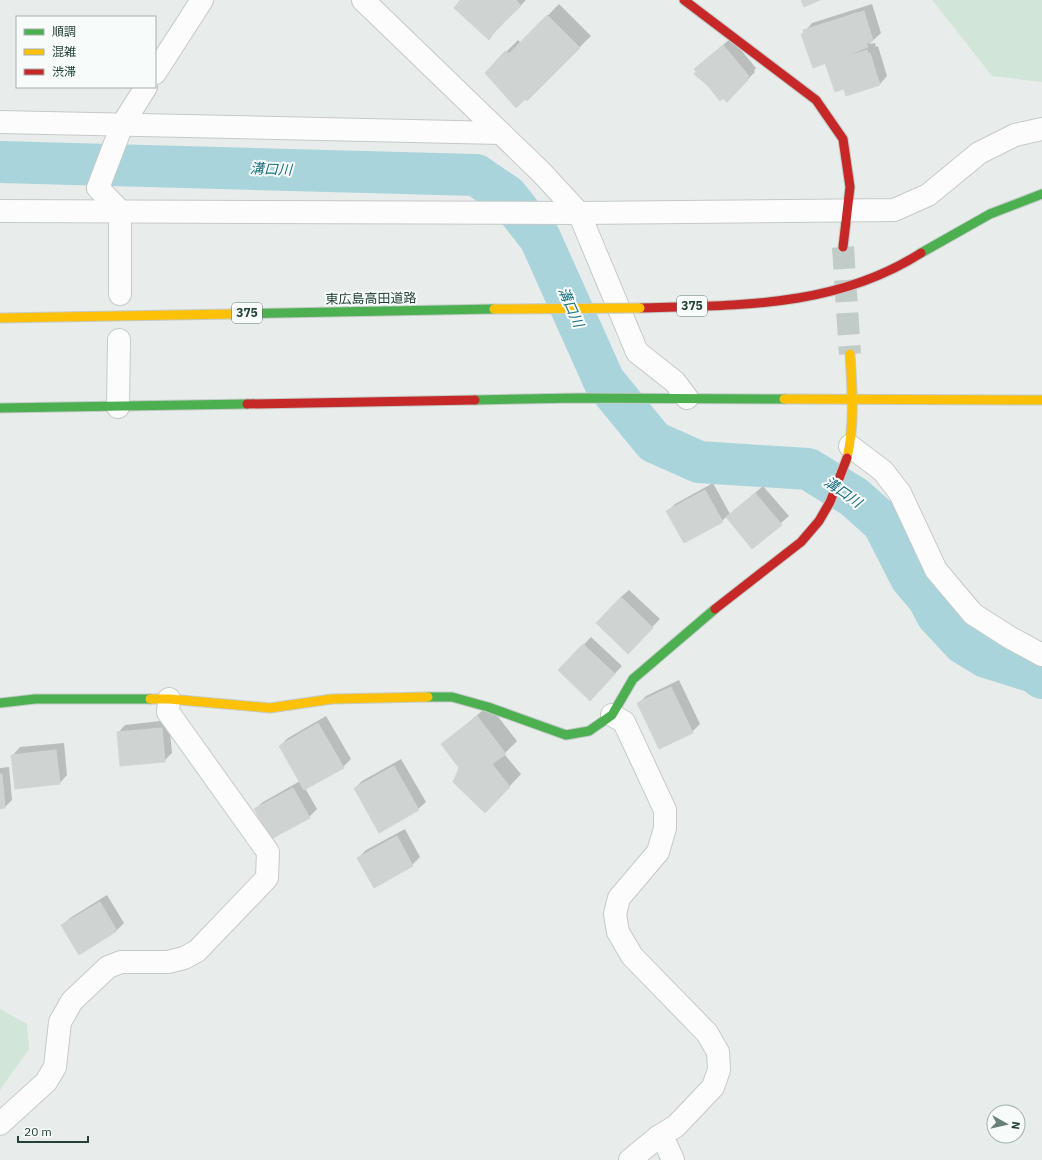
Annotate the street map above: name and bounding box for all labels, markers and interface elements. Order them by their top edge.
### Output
legend [16,16,156,88]
text: 順調 [52,24,76,39]
text: 混雑 [52,44,76,59]
text: 渋滞 [52,64,76,79]
water label: 溝口川 [250,159,294,179]
water label: 溝口川 [554,284,589,332]
street label: 東広島高田道路 [325,289,417,308]
road number: 375 [677,296,707,316]
road number: 375 [232,303,262,323]
water label: 溝口川 [821,473,867,513]
north arrow [986,1104,1026,1144]
scale bar [18,1118,88,1144]
text: N [1008,1120,1023,1130]
text: 20 m [24,1124,52,1139]

